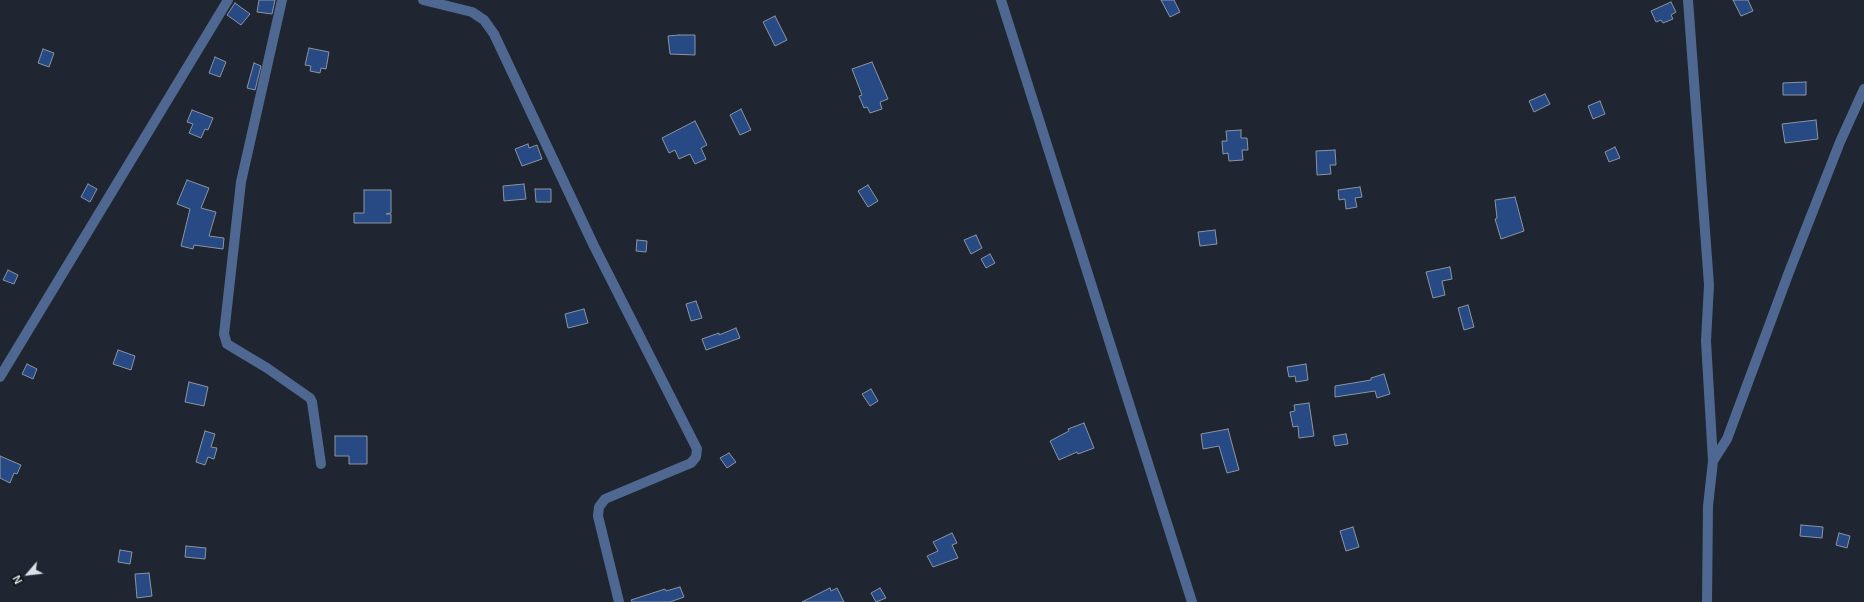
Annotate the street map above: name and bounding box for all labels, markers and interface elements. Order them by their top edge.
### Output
north arrow [8,554,48,594]
text: N [10,573,25,586]

